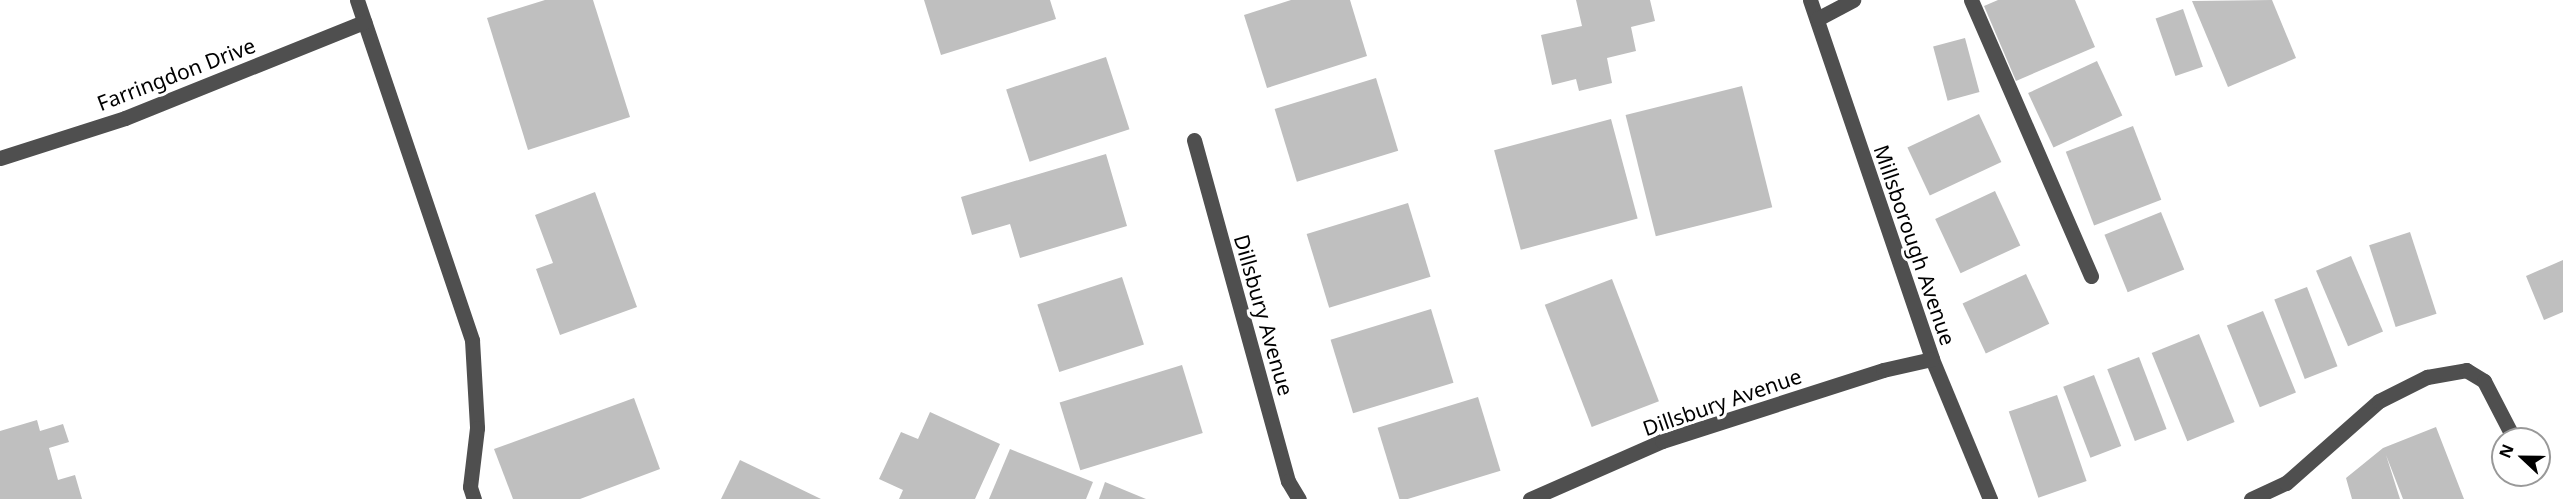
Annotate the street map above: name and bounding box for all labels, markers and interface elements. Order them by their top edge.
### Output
street label: Farringdon Drive [93,32,259,116]
street label: Millsborough Avenue [1869,142,1961,348]
street label: Dillsbury Avenue [1229,232,1299,398]
street label: Dillsbury Avenue [1639,363,1805,441]
north arrow [2491,427,2551,487]
text: N [2494,441,2519,461]

